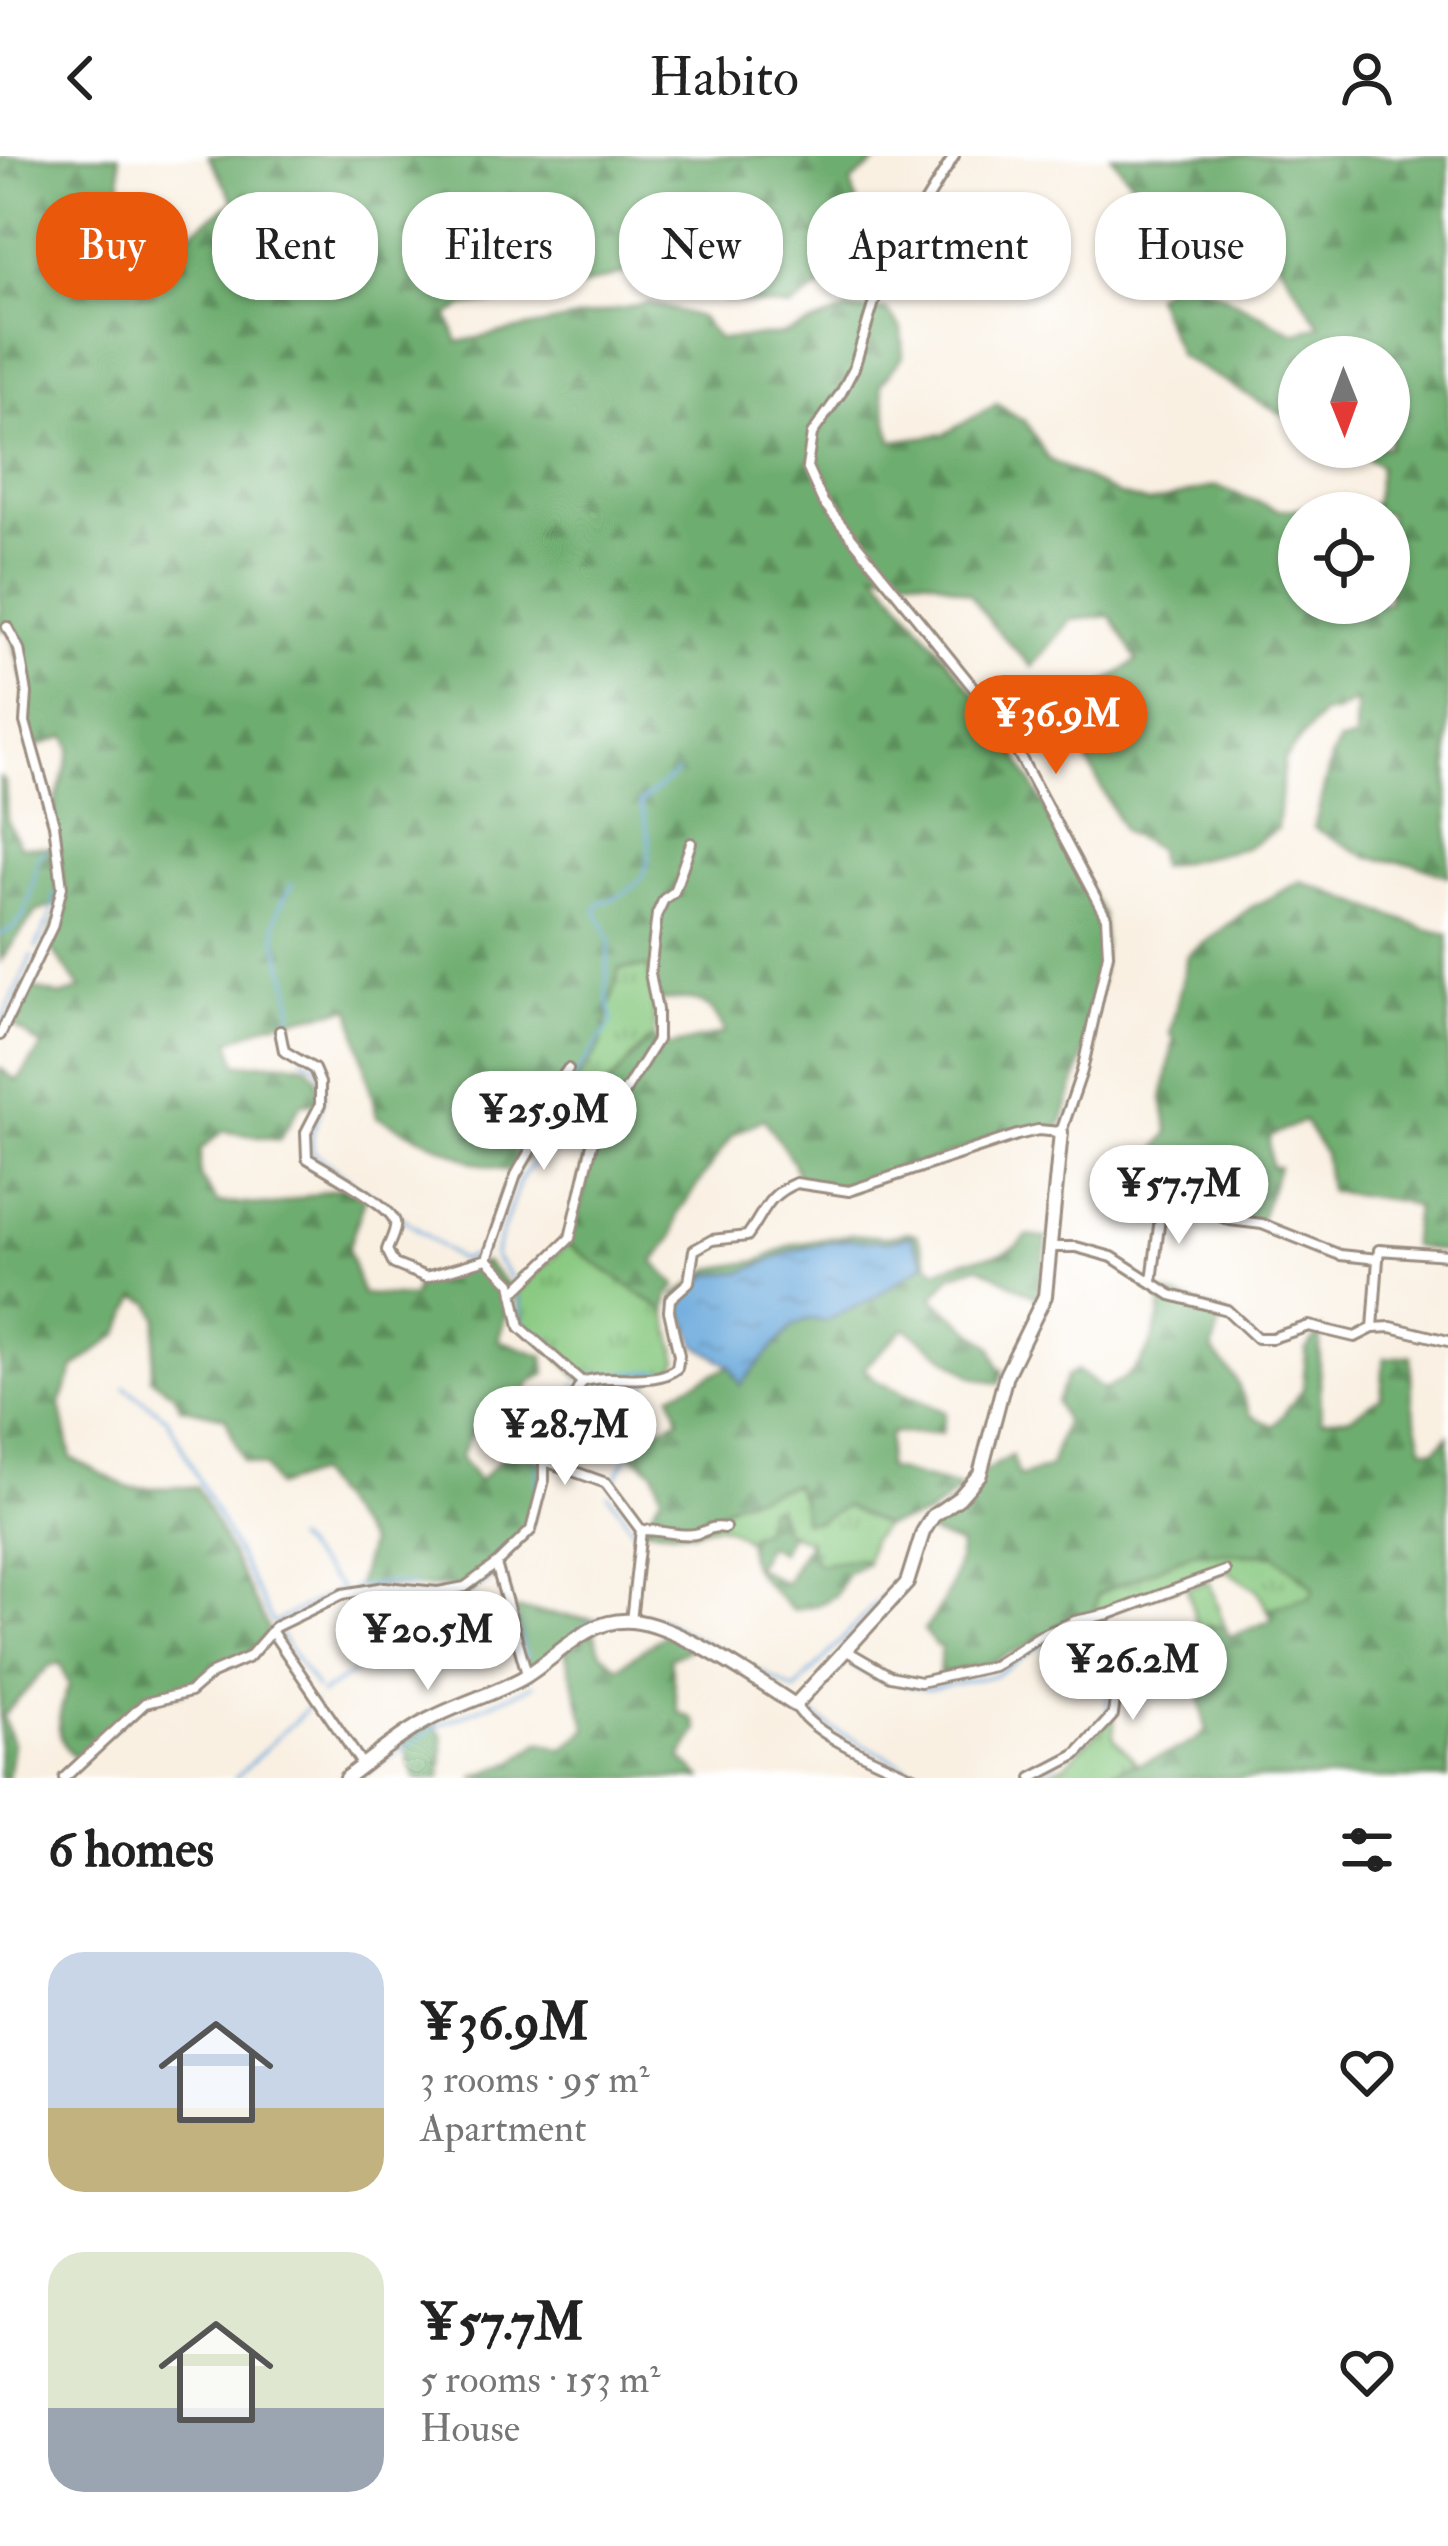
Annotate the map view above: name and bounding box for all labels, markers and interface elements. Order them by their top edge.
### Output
text: Habito [649,44,799,112]
icon: back [48,45,114,111]
icon: person [1334,45,1400,111]
chip: Buy [36,192,188,300]
chip: Rent [212,192,378,300]
chip: Filters [402,192,595,300]
chip: New [619,192,783,300]
chip: Apartment [807,192,1071,300]
chip: House [1095,192,1286,300]
north arrow [1278,336,1410,468]
map controls [1278,336,1410,624]
button: locate [1278,492,1410,624]
pin: ¥36.9M [958,675,1154,777]
text: ¥36.9M [991,689,1121,738]
pin: ¥25.9M [446,1071,642,1173]
text: ¥25.9M [479,1085,609,1134]
pin: ¥57.7M [1081,1145,1277,1247]
text: ¥57.7M [1116,1159,1242,1208]
pin: ¥28.7M [467,1386,663,1488]
text: ¥28.7M [500,1400,630,1449]
pin: ¥20.5M [330,1591,526,1693]
text: ¥20.5M [363,1605,493,1654]
pin: ¥26.2M [1035,1621,1231,1723]
text: ¥26.2M [1066,1635,1200,1684]
icon: filters [1334,1817,1400,1883]
text: 6 homes [48,1818,214,1882]
text: ¥36.9M [420,1991,589,2055]
icon: home [144,2000,288,2144]
icon: heart [1334,2039,1400,2105]
text: 3 rooms · 95 m² [420,2055,649,2104]
text: Apartment [420,2104,587,2153]
text: ¥57.7M [420,2291,584,2355]
icon: home [144,2300,288,2444]
icon: heart [1334,2339,1400,2405]
text: 5 rooms · 153 m² [420,2355,660,2404]
text: House [420,2404,520,2453]

